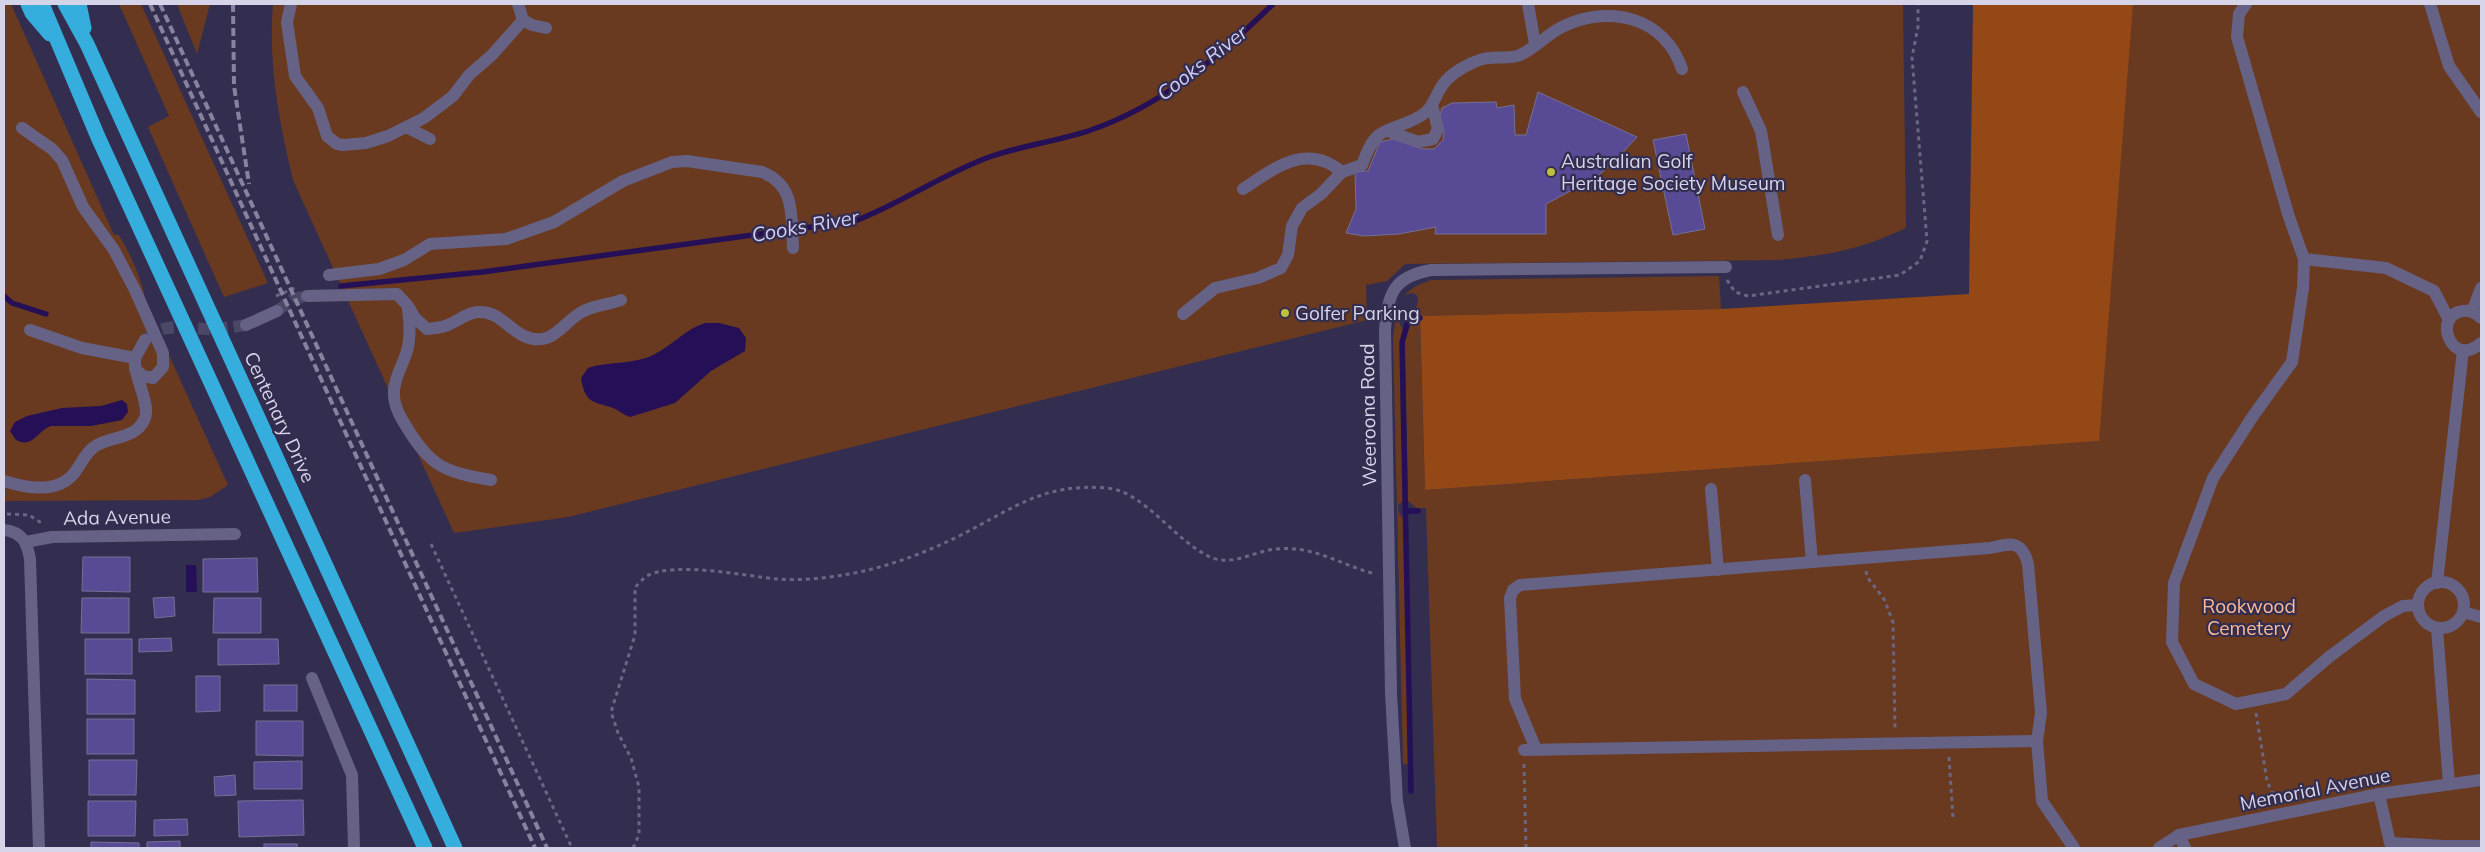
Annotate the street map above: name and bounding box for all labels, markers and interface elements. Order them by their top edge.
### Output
water label: Cooks River [1151,19,1253,106]
place label: Australian Golf Heritage Society Museum [1561,149,1786,195]
marker: Australian Golf Heritage Society Museum [1545,166,1557,178]
water label: Cooks River [749,204,861,247]
place label: Golfer Parking [1295,301,1420,325]
marker: Golfer Parking [1279,307,1291,319]
street label: Weeroona Road [1355,343,1381,487]
street label: Centenary Drive [239,348,321,486]
street label: Ada Avenue [63,504,171,530]
park label: Rookwood Cemetery [2202,594,2296,640]
street label: Memorial Avenue [2238,763,2392,815]

